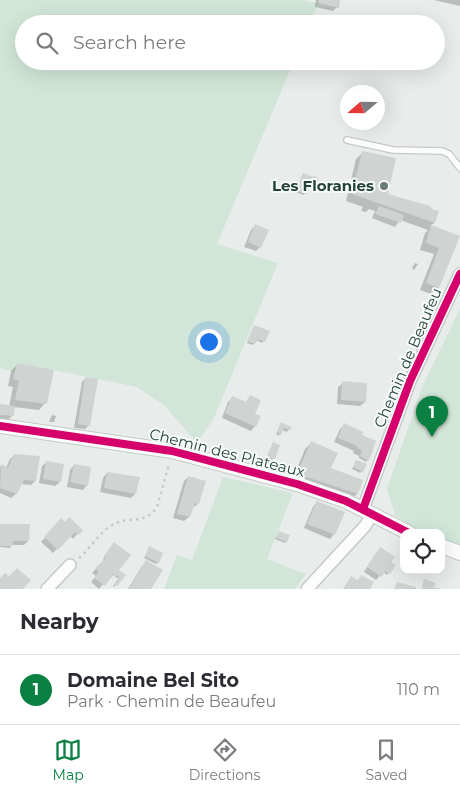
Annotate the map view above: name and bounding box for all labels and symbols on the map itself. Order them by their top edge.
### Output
north arrow [340,85,385,130]
place label: Les Floranies [272,176,374,195]
marker: Les Floranies [378,180,390,192]
street label: Chemin de Beaufeu [369,285,446,431]
your location [196,329,222,355]
pin: 1 [416,396,448,437]
street label: Chemin des Plateaux [147,424,307,481]

